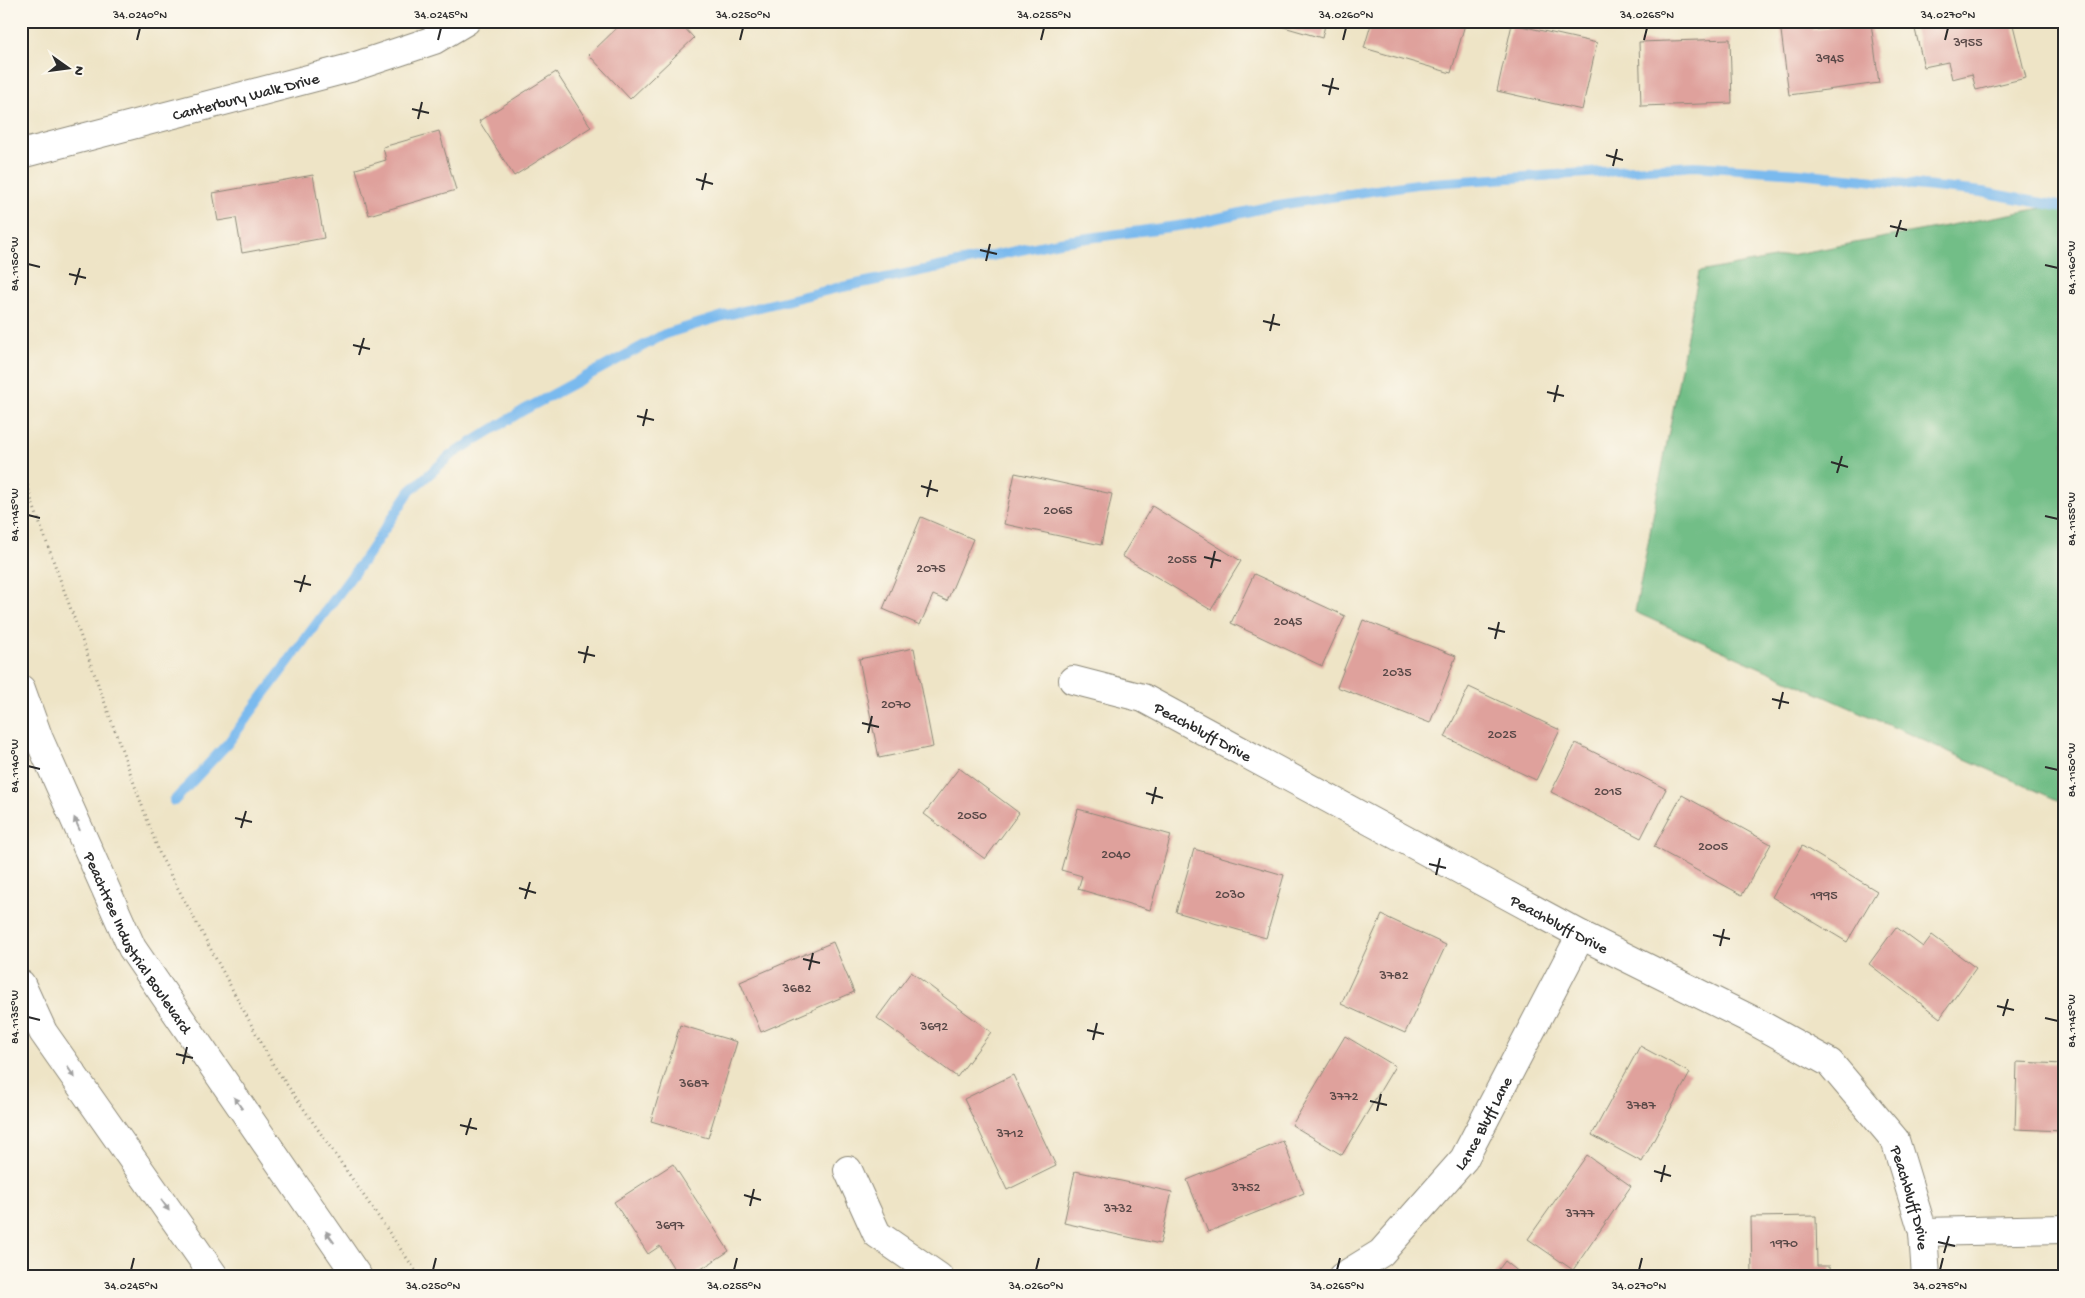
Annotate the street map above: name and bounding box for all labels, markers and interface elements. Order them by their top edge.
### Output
text: 34.0240°N [112,9,167,23]
text: 34.0245°N [413,9,468,23]
text: 34.0250°N [715,9,771,23]
text: 34.0255°N [1016,9,1071,23]
text: 34.0260°N [1318,9,1373,23]
text: 34.0265°N [1619,9,1674,23]
text: 34.0270°N [1920,9,1975,23]
house number: 3955 [1952,35,1983,52]
north arrow [42,42,92,92]
house number: 3945 [1815,51,1844,68]
text: N [69,64,88,77]
street label: Canterbury Walk Drive [171,70,322,127]
text: 84.1150°W [9,237,23,291]
text: 84.1160°W [2066,241,2080,295]
text: 84.1145°W [9,488,23,542]
text: 84.1155°W [2066,492,2080,546]
house number: 2065 [1043,503,1073,520]
house number: 2055 [1167,552,1197,569]
house number: 2075 [916,561,946,578]
house number: 2045 [1274,614,1302,631]
house number: 2035 [1382,665,1412,682]
house number: 2070 [881,697,911,714]
street label: Peachbluff Drive [1149,699,1254,768]
house number: 2025 [1487,727,1517,744]
text: 84.1140°W [9,739,23,793]
text: 84.1150°W [2066,743,2080,797]
house number: 2015 [1594,784,1622,801]
house number: 2050 [957,808,987,825]
one-way arrow [73,817,81,831]
house number: 2005 [1698,839,1728,856]
house number: 2040 [1101,847,1131,864]
street label: Peachtree Industrial Boulevard [77,849,195,1040]
house number: 2030 [1215,887,1245,904]
house number: 1995 [1809,888,1838,905]
street label: Peachbluff Drive [1505,892,1611,960]
house number: 3782 [1378,968,1409,985]
house number: 3682 [782,981,812,998]
text: 84.1135°W [9,990,23,1044]
text: 84.1145°W [2066,994,2080,1048]
house number: 3692 [919,1019,948,1036]
one-way arrow [66,1065,76,1079]
street label: Lance Bluff Lane [1452,1074,1519,1176]
house number: 3687 [678,1076,709,1093]
house number: 3772 [1329,1089,1358,1106]
one-way arrow [233,1096,243,1109]
house number: 3787 [1625,1098,1656,1115]
house number: 3712 [995,1126,1024,1143]
street label: Peachbluff Drive [1884,1143,1930,1251]
house number: 3752 [1231,1180,1261,1197]
one-way arrow [160,1198,170,1212]
house number: 3732 [1103,1201,1132,1218]
house number: 3777 [1564,1206,1595,1223]
house number: 3697 [655,1218,685,1235]
one-way arrow [325,1230,335,1243]
house number: 1970 [1769,1236,1798,1253]
text: 34.0245°N [103,1280,158,1294]
text: 34.0250°N [405,1280,461,1294]
text: 34.0255°N [706,1280,761,1294]
text: 34.0260°N [1008,1280,1063,1294]
text: 34.0265°N [1309,1280,1364,1294]
text: 34.0270°N [1611,1280,1666,1294]
text: 34.0275°N [1912,1280,1967,1294]

